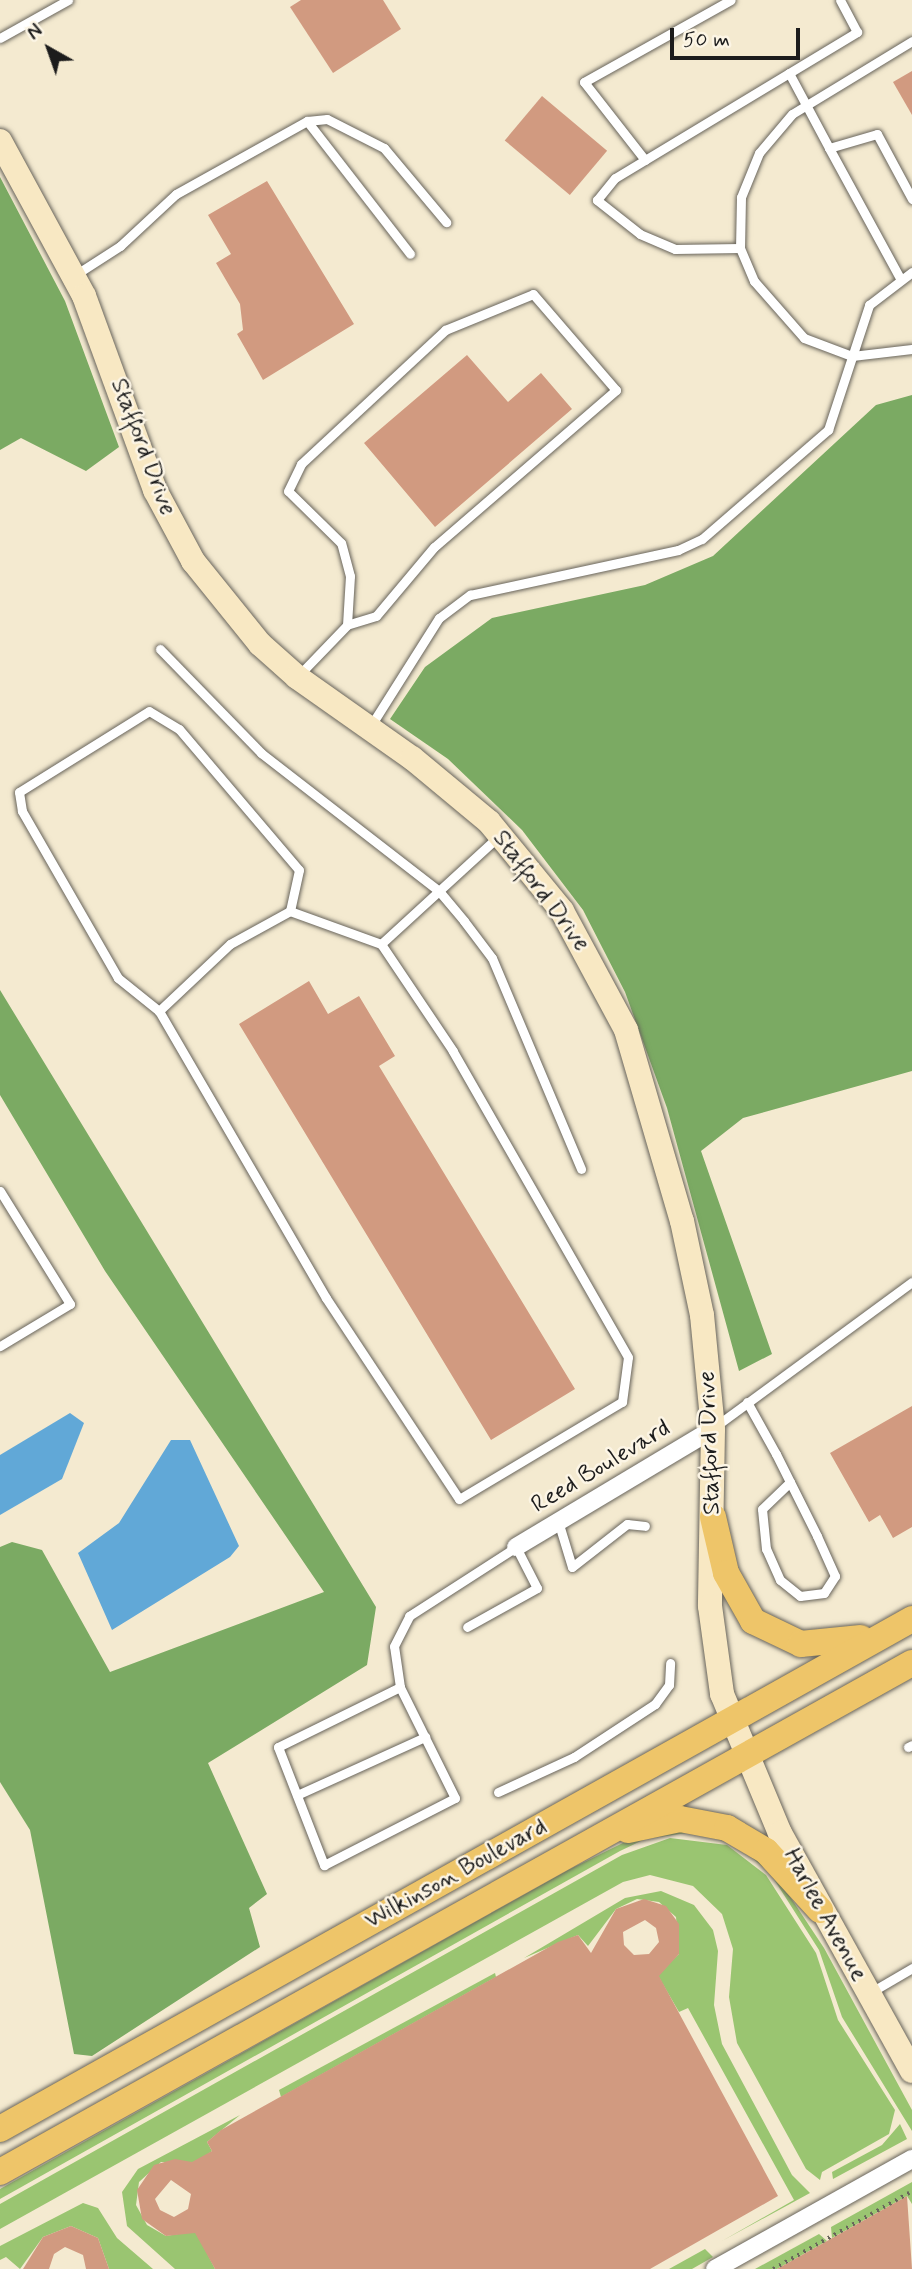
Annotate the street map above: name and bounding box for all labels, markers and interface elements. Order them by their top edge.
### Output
north arrow [14,14,84,84]
scale bar [674,14,804,58]
text: N [22,19,48,46]
text: 50 m [683,26,730,54]
street label: Stafford Drive [104,375,182,519]
street label: Stafford Drive [487,826,595,956]
street label: Stafford Drive [693,1371,727,1515]
street label: Reed Boulevard [529,1416,673,1518]
street label: Wilkinson Boulevard [360,1812,552,1936]
street label: Harlee Avenue [777,1844,873,1986]

